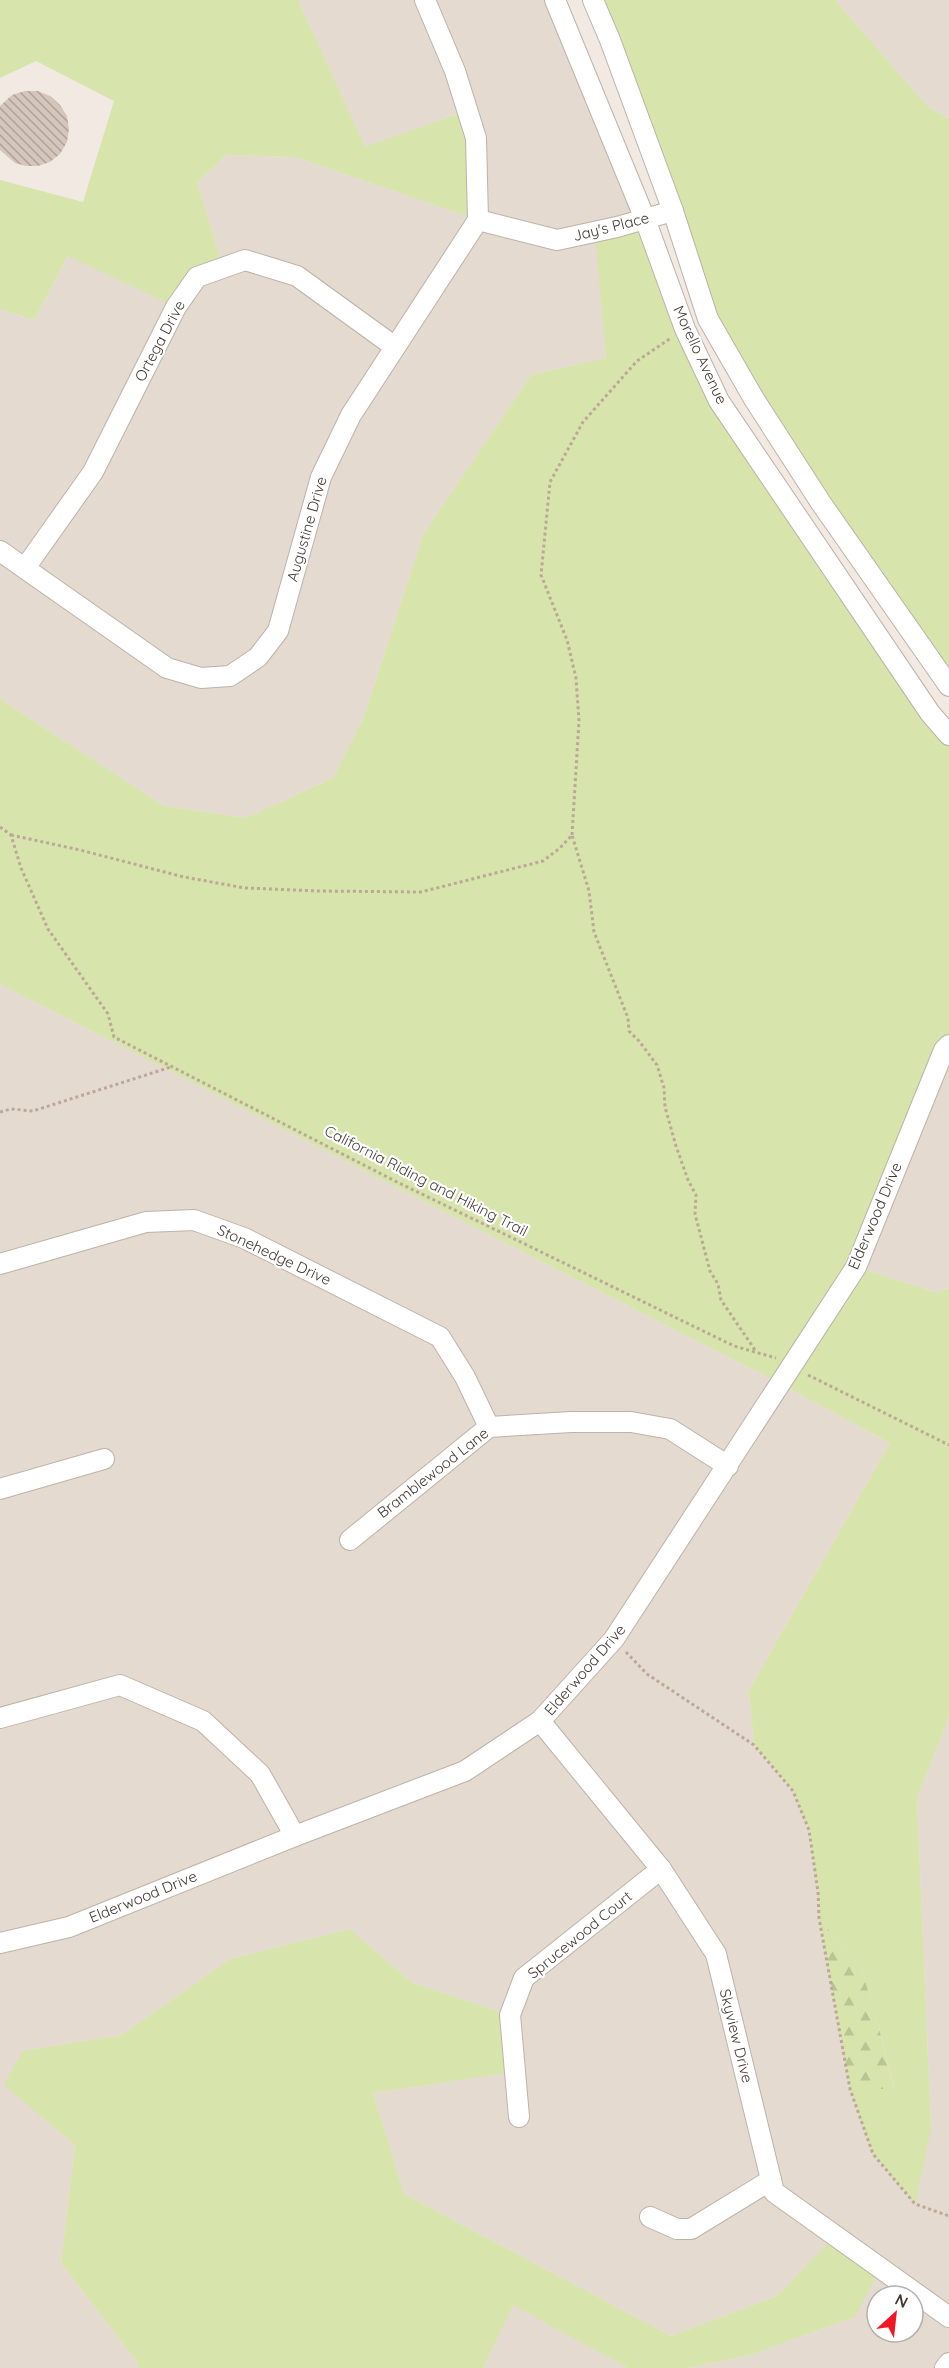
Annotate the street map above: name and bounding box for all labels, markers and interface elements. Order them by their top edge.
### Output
street label: Jay's Place [571,208,651,245]
street label: Ortega Drive [130,297,189,385]
street label: Morello Avenue [669,302,732,407]
street label: Augustine Drive [282,474,331,584]
street label: California Riding and Hiking Trail [321,1121,531,1240]
street label: Elderwood Drive [843,1159,906,1272]
street label: Stonehedge Drive [214,1220,334,1289]
street label: Bramblewood Lane [373,1423,492,1522]
street label: Elderwood Drive [540,1620,629,1719]
street label: Elderwood Drive [86,1866,200,1927]
street label: Sprucewood Court [524,1887,636,1983]
street label: Skyview Drive [716,1987,757,2085]
north arrow [865,2284,925,2344]
text: N [892,2289,912,2312]

